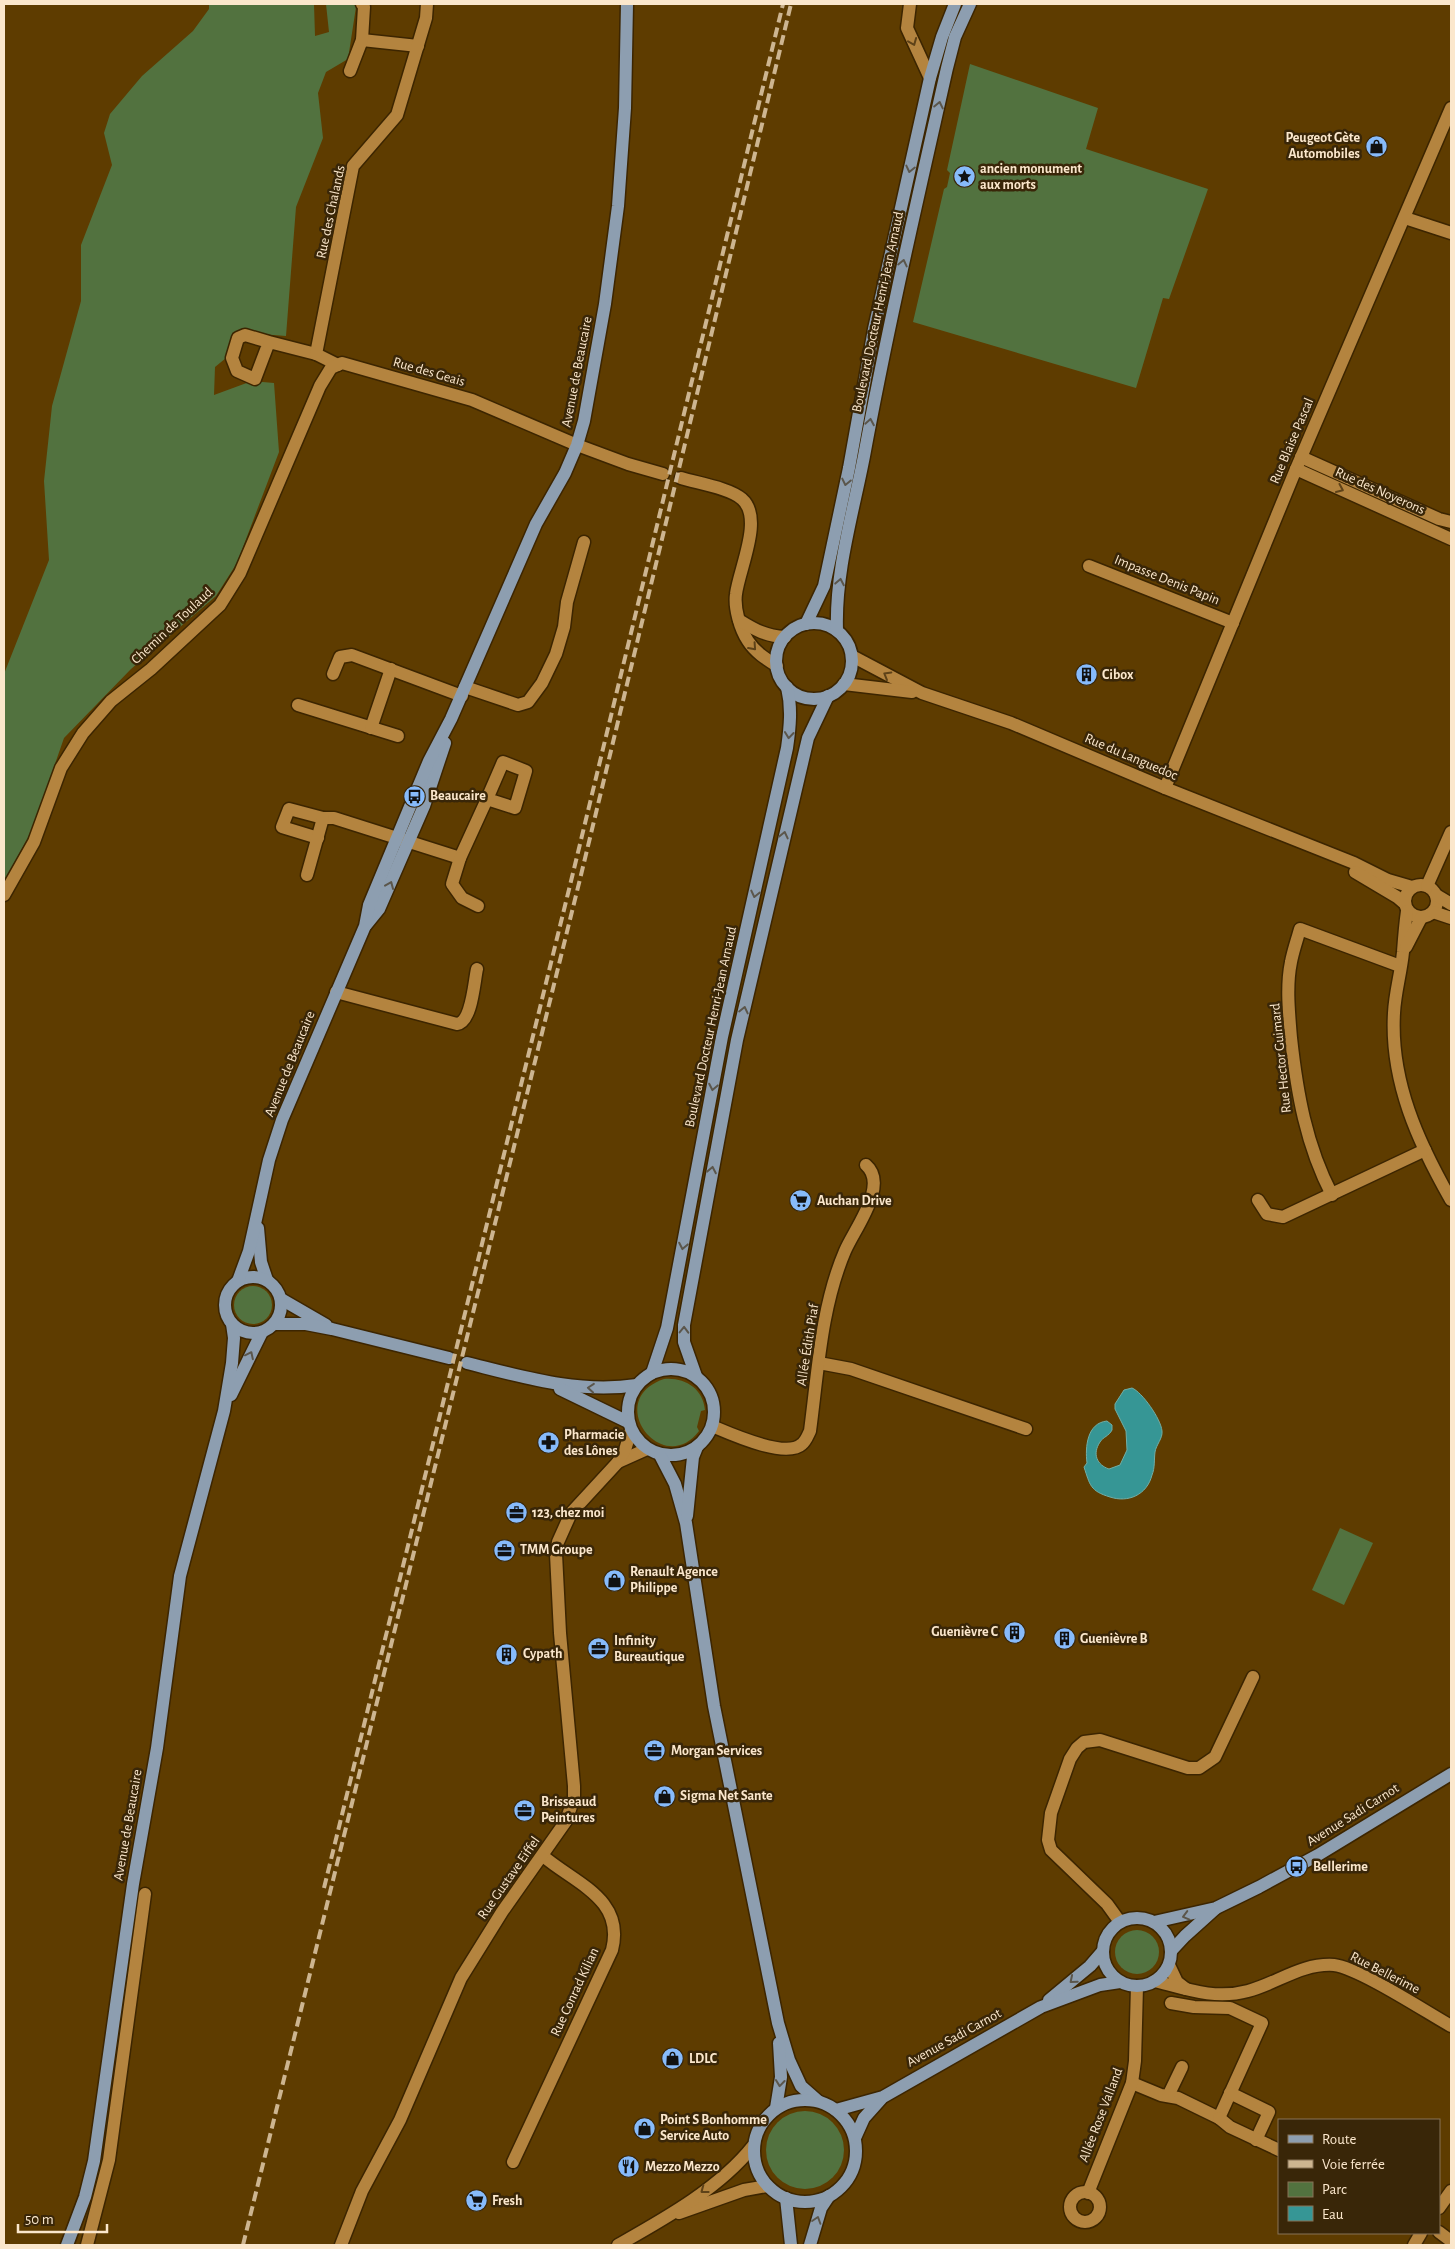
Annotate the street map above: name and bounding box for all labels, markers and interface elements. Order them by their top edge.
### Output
one-way arrow [906,37,917,46]
one-way arrow [933,100,944,109]
place label: Peugeot Gète Automobiles [1285,131,1360,161]
shop icon: Peugeot Gète Automobiles [1364,134,1388,158]
place label: ancien monument aux morts [980,162,1082,192]
street label: Rue des Chalands [314,164,348,260]
one-way arrow [905,164,916,173]
place icon: ancien monument aux morts [952,165,976,189]
street label: Boulevard Docteur Henri-Jean Arnaud [850,210,906,414]
one-way arrow [897,259,908,268]
street label: Avenue de Beaucaire [559,315,595,429]
street label: Rue des Geais [391,355,467,389]
street label: Rue Blaise Pascal [1268,396,1316,486]
one-way arrow [864,418,874,427]
street label: Rue des Noyerons [1333,465,1427,517]
one-way arrow [841,478,852,487]
one-way arrow [1335,483,1344,494]
street label: Impasse Denis Papin [1112,552,1222,608]
one-way arrow [835,578,845,586]
street label: Chemin de Toulaud [129,585,215,667]
one-way arrow [747,641,756,650]
building icon: Cibox [1074,663,1098,687]
place label: Cibox [1102,668,1134,682]
one-way arrow [883,671,892,681]
one-way arrow [784,731,795,739]
street label: Rue du Languedoc [1083,731,1180,783]
bus stop icon: Beaucaire [402,784,426,808]
place label: Beaucaire [430,789,486,803]
one-way arrow [778,830,789,839]
one-way arrow [384,881,394,890]
one-way arrow [750,889,761,898]
street label: Boulevard Docteur Henri-Jean Arnaud [683,925,739,1129]
street label: Rue Hector Guimard [1268,1002,1294,1114]
one-way arrow [738,1006,749,1015]
street label: Avenue de Beaucaire [262,1009,318,1119]
one-way arrow [709,1082,719,1091]
one-way arrow [706,1165,716,1174]
supermarket icon: Auchan Drive [789,1189,813,1213]
place label: Auchan Drive [817,1194,892,1208]
one-way arrow [678,1242,689,1251]
street label: Allée Édith Piaf [792,1302,821,1387]
one-way arrow [679,1325,689,1333]
one-way arrow [244,1352,254,1361]
one-way arrow [586,1382,594,1393]
place label: Pharmacie des Lônes [564,1428,625,1458]
pharmacy icon: Pharmacie des Lônes [536,1431,560,1455]
office icon: 123, chez moi [504,1501,528,1525]
place label: 123, chez moi [532,1506,604,1520]
office icon: TMM Groupe [492,1538,516,1562]
place label: TMM Groupe [520,1543,593,1557]
place label: Renault Agence Philippe [630,1565,718,1595]
shop icon: Renault Agence Philippe [602,1568,626,1592]
building icon: Guenièvre C [1002,1620,1026,1644]
place label: Guenièvre C [931,1625,999,1639]
building icon: Guenièvre B [1052,1627,1076,1651]
place label: Guenièvre B [1080,1632,1148,1646]
place label: Infinity Bureautique [614,1634,685,1664]
office icon: Infinity Bureautique [586,1637,610,1661]
building icon: Cypath [495,1642,519,1666]
place label: Cypath [523,1647,563,1661]
office icon: Morgan Services [643,1739,667,1763]
place label: Morgan Services [671,1744,762,1758]
street label: Avenue de Beaucaire [111,1768,145,1882]
street label: Avenue Sadi Carnot [1305,1781,1402,1849]
shop icon: Sigma Net Sante [652,1784,676,1808]
place label: Sigma Net Sante [680,1789,773,1803]
place label: Brisseaud Peintures [541,1795,597,1825]
office icon: Brisseaud Peintures [513,1798,537,1822]
street label: Rue Gustave Eiffel [475,1834,543,1922]
bus stop icon: Bellerime [1285,1855,1309,1879]
place label: Bellerime [1313,1860,1368,1874]
one-way arrow [1181,1910,1190,1921]
street label: Rue Conrad Kilian [548,1946,602,2038]
street label: Rue Bellerime [1348,1949,1422,1997]
one-way arrow [1070,1975,1079,1983]
street label: Avenue Sadi Carnot [904,2006,1004,2070]
shop icon: LDLC [661,2047,685,2071]
place label: LDLC [689,2052,718,2066]
street label: Allée Rose Valland [1077,2066,1125,2164]
one-way arrow [775,2079,786,2087]
place label: Point S Bonhomme Service Auto [660,2113,767,2143]
shop icon: Point S Bonhomme Service Auto [632,2116,656,2140]
legend [1278,2119,1440,2234]
text: Route [1322,2132,1356,2147]
restaurant icon: Mezzo Mezzo [617,2155,641,2179]
text: Voie ferrée [1322,2157,1385,2172]
place label: Mezzo Mezzo [645,2160,720,2174]
text: Parc [1322,2182,1347,2197]
one-way arrow [700,2184,710,2193]
supermarket icon: Fresh [464,2189,488,2213]
place label: Fresh [492,2194,522,2208]
scale bar [18,2202,106,2234]
text: Eau [1322,2207,1344,2222]
text: 50 m [25,2212,54,2227]
one-way arrow [811,2216,821,2224]

